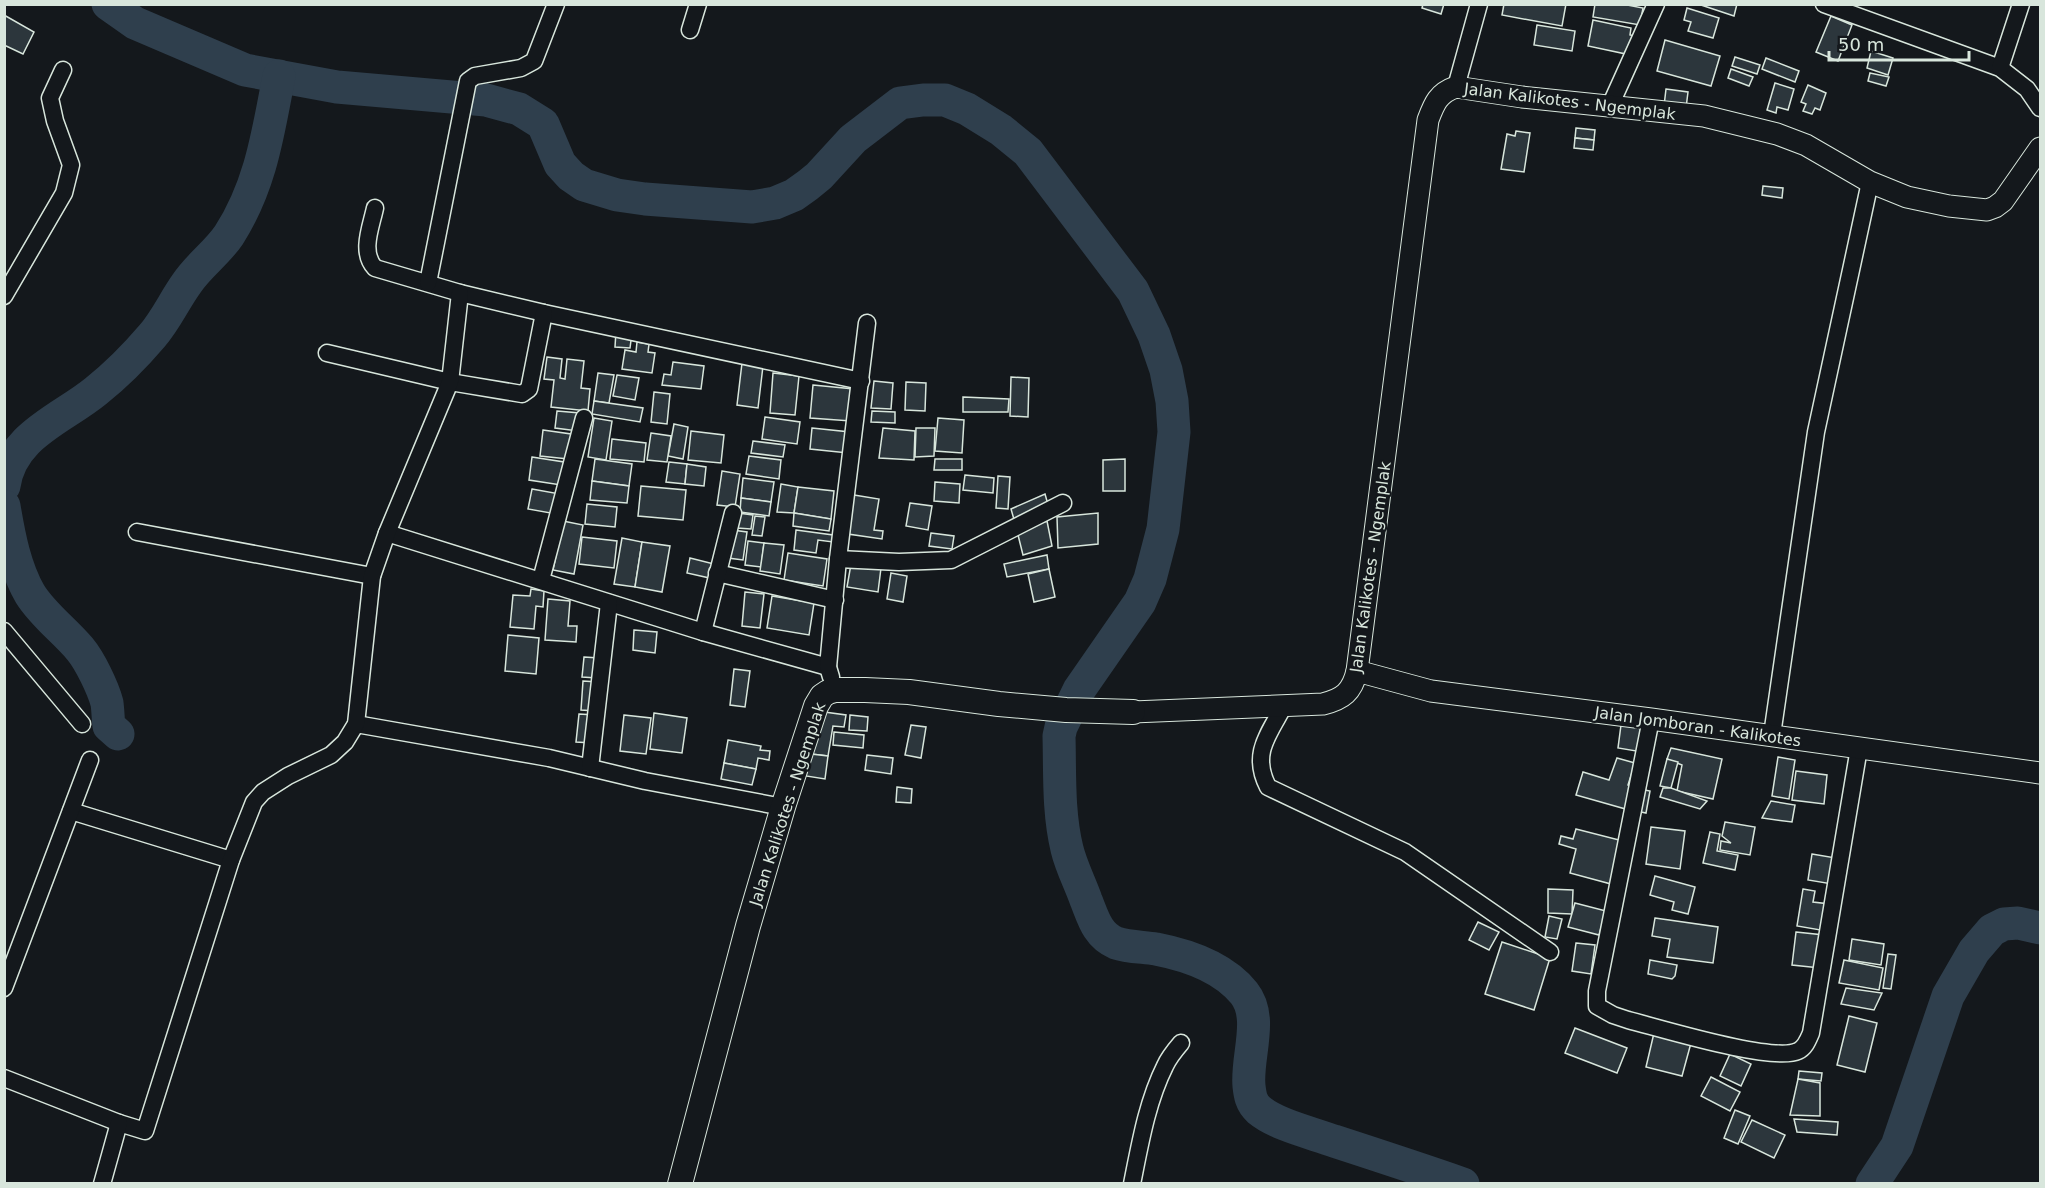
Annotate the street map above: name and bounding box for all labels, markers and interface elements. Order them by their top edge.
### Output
scale bar [1829,24,1968,62]
text: 50 m [1838,34,1884,55]
street label: Jalan Kalikotes - Ngemplak [1462,79,1678,124]
street label: Jalan Kalikotes - Ngemplak [1346,460,1395,675]
street label: Jalan Kalikotes - Ngemplak [745,699,830,909]
street label: Jalan Jomboran - Kalikotes [1592,702,1802,750]

